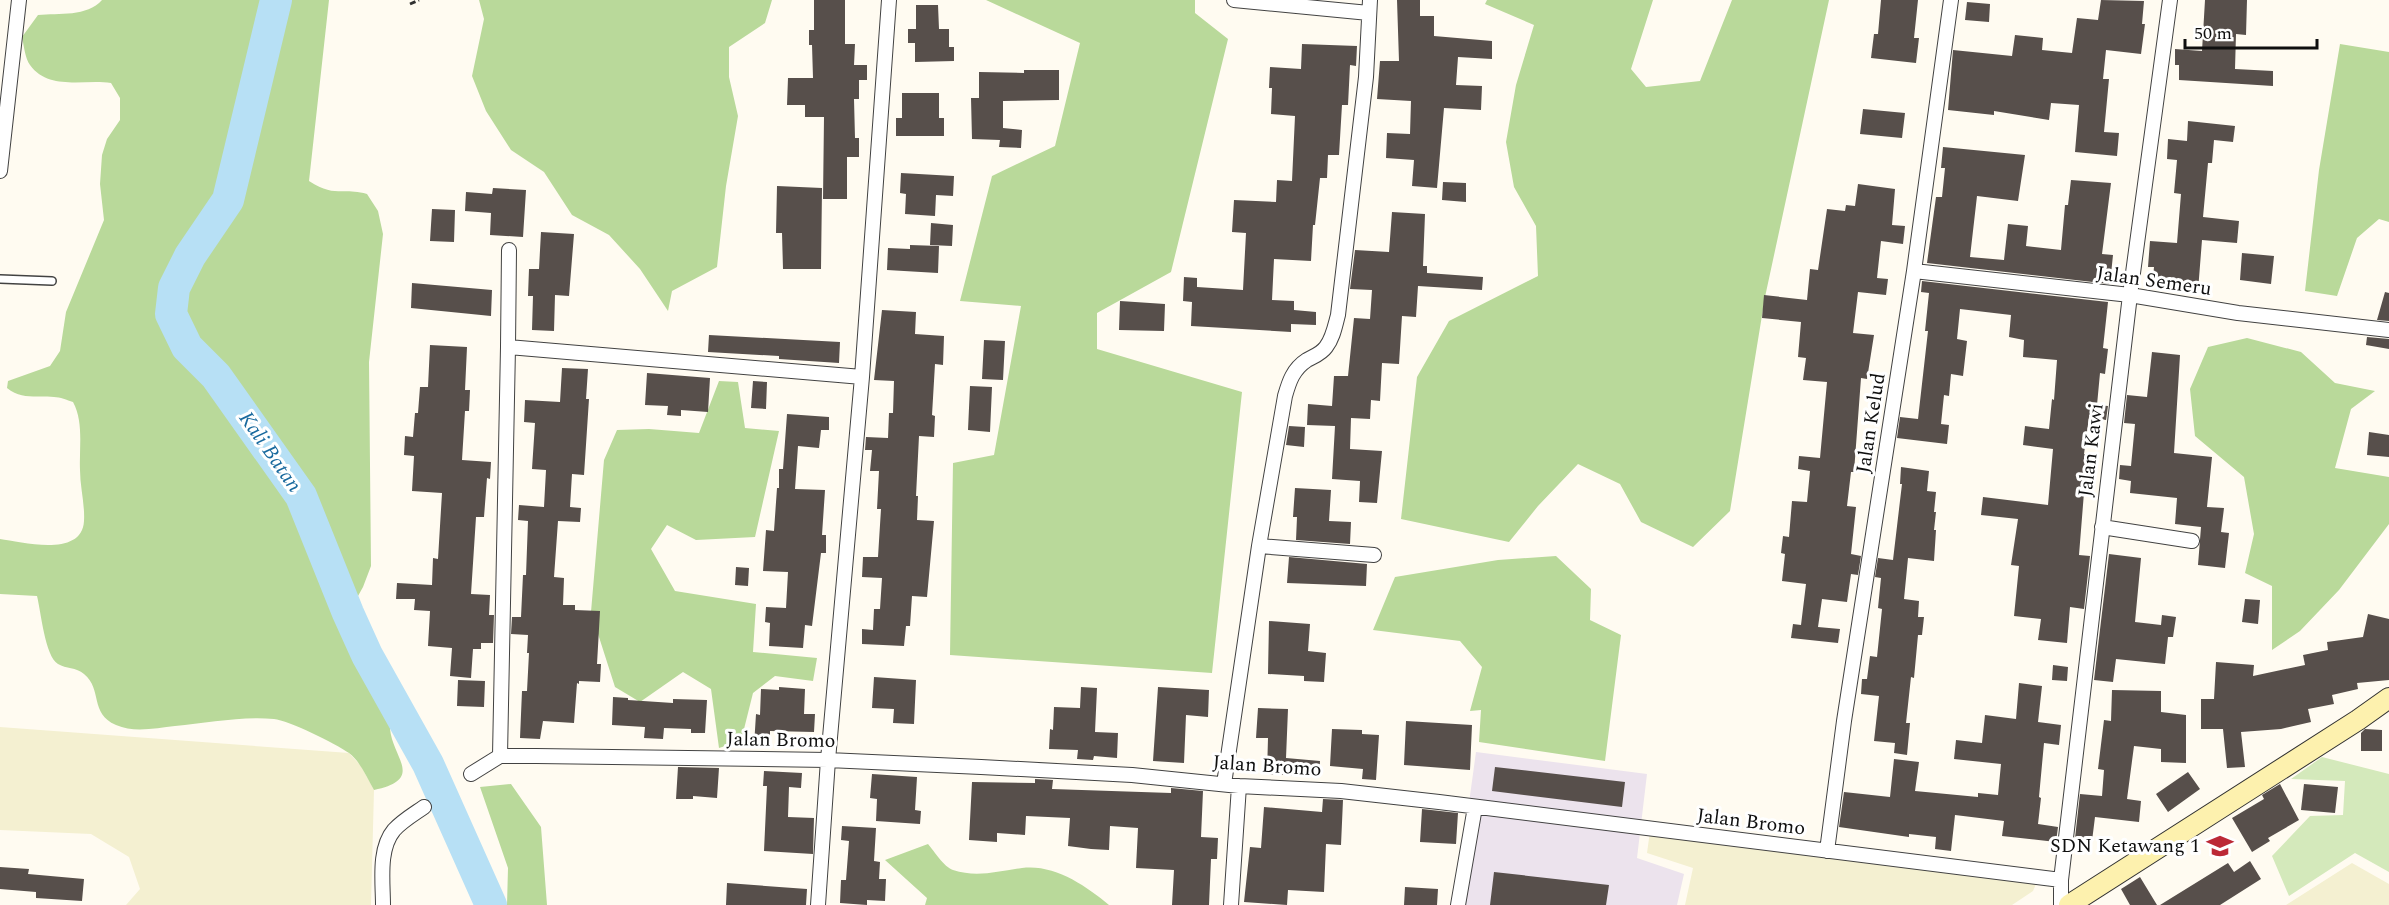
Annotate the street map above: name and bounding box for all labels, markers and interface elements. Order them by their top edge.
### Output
scale bar [2185,12,2317,50]
text: 50 m [2194,20,2232,47]
street label: Jalan Semeru [2095,258,2213,304]
street label: Jalan Kelud [1848,371,1894,475]
street label: Jalan Kawi [2070,401,2112,499]
water label: Kali Batan [230,405,310,499]
street label: Jalan Bromo [726,724,836,756]
street label: Jalan Bromo [1212,747,1322,785]
street label: Jalan Bromo [1695,800,1807,844]
place label: SDN Ketawang 1 [2050,831,2200,861]
school or university icon: SDN Ketawang 1 [2205,831,2235,861]

